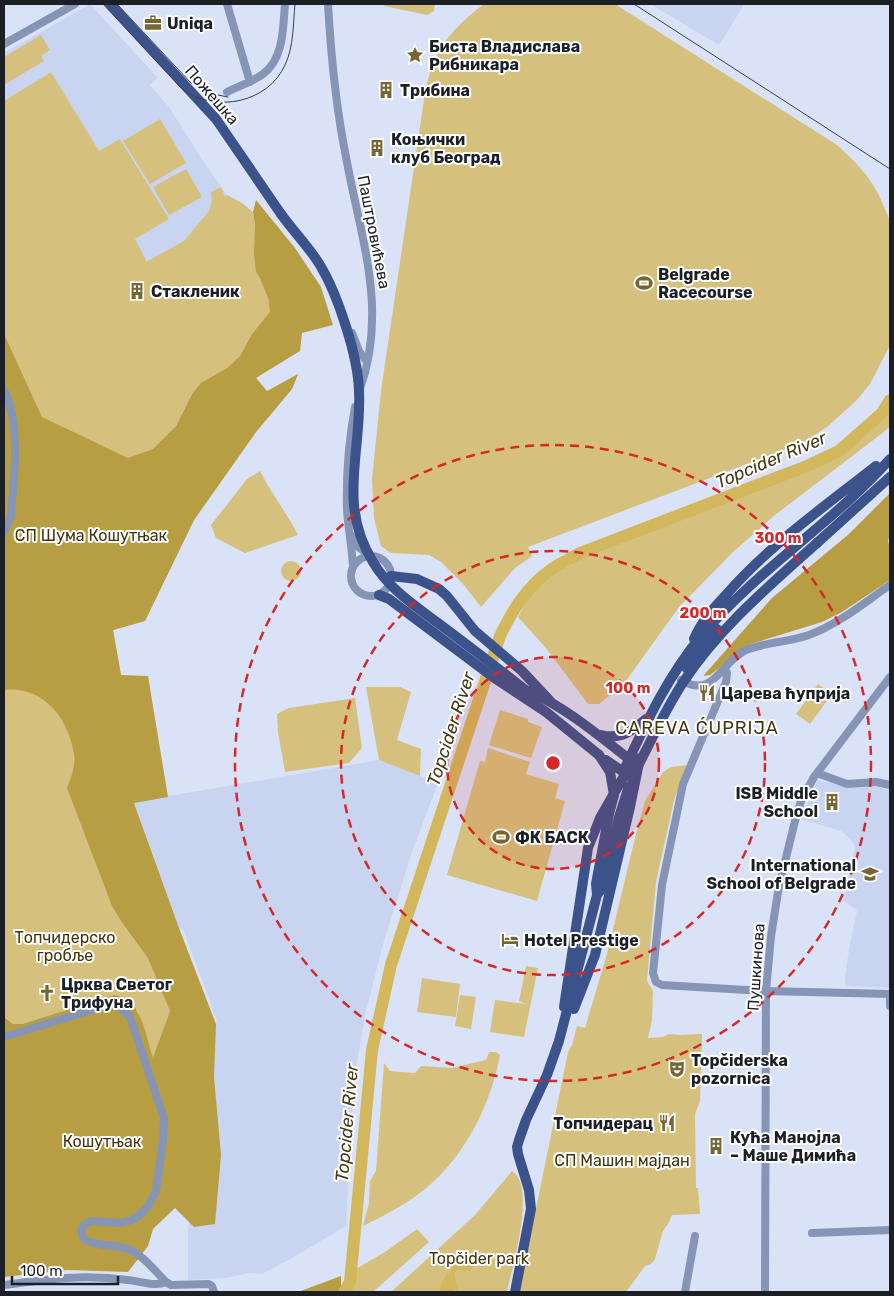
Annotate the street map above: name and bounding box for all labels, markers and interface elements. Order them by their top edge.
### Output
office icon: Uniqa [143,13,163,33]
place label: Uniqa [167,14,213,33]
place label: Биста Владислава Рибникара [429,37,580,74]
place icon: Биста Владислава Рибникара [405,45,425,65]
street label: Пожешка [181,61,243,129]
building icon: Трибина [376,80,396,100]
place label: Трибина [400,81,470,100]
place label: Коњички клуб Београд [391,130,501,167]
building icon: Коњички клуб Београд [367,138,387,158]
street label: Паштровићева [354,174,394,290]
place label: Belgrade Racecourse [658,265,753,302]
sports icon: Belgrade Racecourse [634,273,654,293]
building icon: Стакленик [127,281,147,301]
place label: Стакленик [151,282,240,301]
water label: Topcider River [712,426,831,493]
park label: СП Шума Кошутњак [15,526,168,545]
text: 300 m [754,529,802,547]
text: 200 m [679,604,727,622]
water label: Topcider River [422,668,480,789]
text: 100 m [606,679,650,697]
restaurant icon: Царева ћуприја [697,683,717,703]
place label: Царева ћуприја [721,684,850,703]
district label: CAREVA ĆUPRIJA [615,717,779,739]
centre of rings [544,754,562,772]
place label: ISB Middle School [735,784,818,821]
building icon: ISB Middle School [822,792,842,812]
sports icon: ФК БАСК [491,827,511,847]
place label: ФК БАСК [515,828,589,847]
place label: International School of Belgrade [706,856,856,893]
school or university icon: International School of Belgrade [860,864,880,884]
street label: Пушкинова [743,923,769,1011]
park label: Топчидерско гробље [15,928,115,965]
hotel icon: Hotel Prestige [500,930,520,950]
place label: Hotel Prestige [524,931,639,950]
place label: Црква Светог Трифуна [61,975,173,1012]
church icon: Црква Светог Трифуна [37,983,57,1003]
place label: Topčiderska pozornica [691,1051,788,1088]
theatre icon: Topčiderska pozornica [667,1059,687,1079]
water label: Topcider River [331,1062,363,1183]
restaurant icon: Топчидерац [657,1113,677,1133]
place label: Топчидерац [553,1114,654,1133]
place label: Кућа Манојла – Маше Димића [730,1128,856,1165]
park label: Кошутњак [63,1132,142,1151]
building icon: Кућа Манојла – Маше Димића [706,1136,726,1156]
park label: СП Машин мајдан [554,1151,690,1170]
park label: Topčider park [429,1249,530,1268]
scale bar [12,1254,119,1286]
text: 100 m [20,1262,62,1280]

